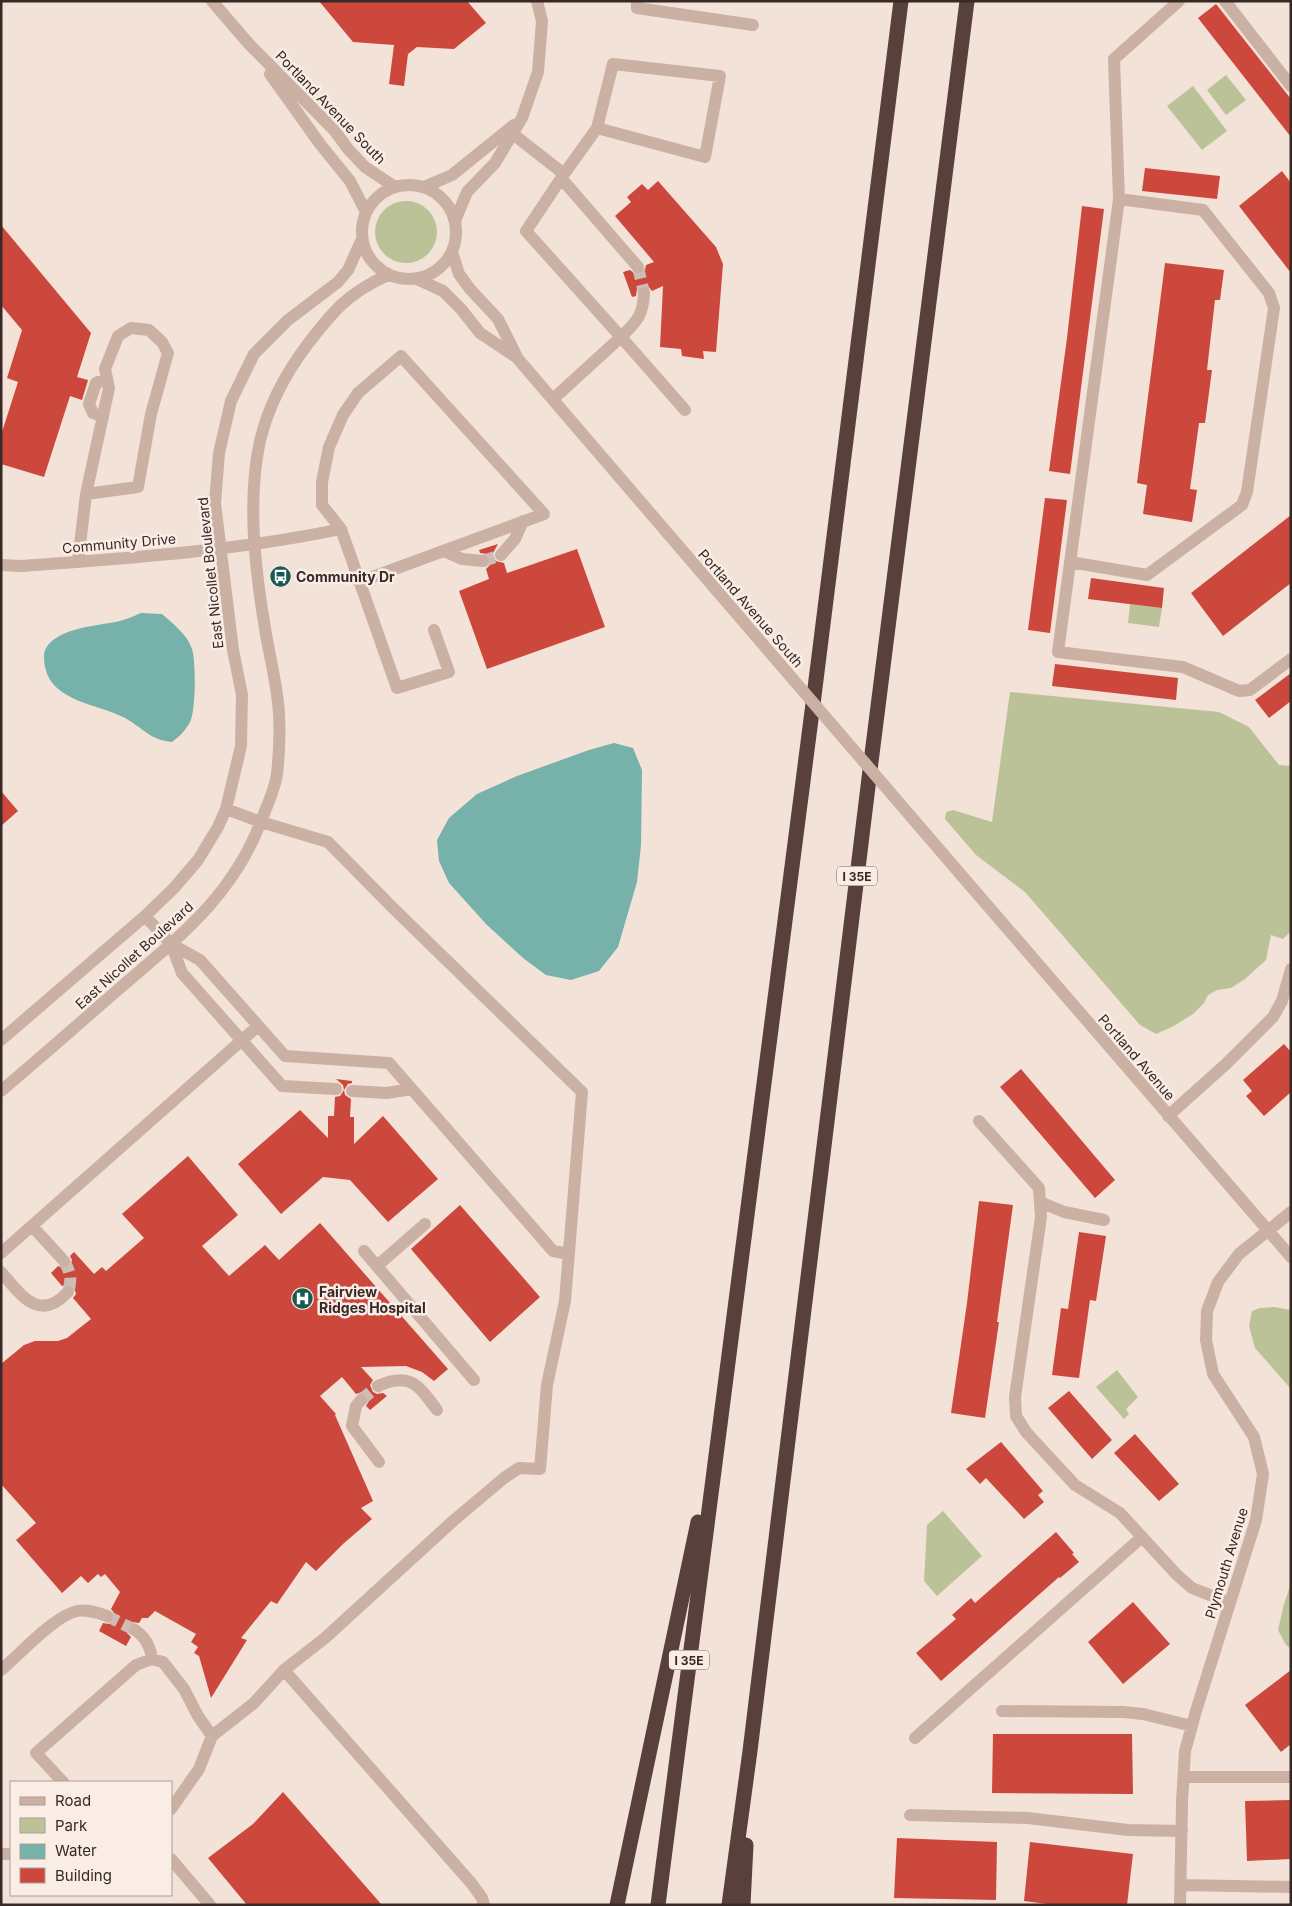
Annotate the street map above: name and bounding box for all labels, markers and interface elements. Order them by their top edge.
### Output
street label: Portland Avenue South [272,47,390,167]
street label: East Nicollet Boulevard [194,496,226,650]
street label: Community Drive [61,530,177,556]
street label: Portland Avenue South [695,545,807,671]
bus stop icon: Community Dr [268,564,292,588]
place label: Community Dr [296,568,395,585]
road number: I 35E [837,866,877,886]
street label: East Nicollet Boulevard [72,898,196,1012]
street label: Portland Avenue [1095,1010,1179,1104]
place label: Fairview Ridges Hospital [319,1283,426,1316]
hospital icon: Fairview Ridges Hospital [291,1287,315,1311]
street label: Plymouth Avenue [1201,1505,1251,1621]
road number: I 35E [669,1650,709,1670]
legend [10,1781,172,1896]
text: Road [55,1791,91,1810]
text: Park [55,1816,88,1835]
text: Water [55,1841,97,1860]
text: Building [55,1866,112,1885]

